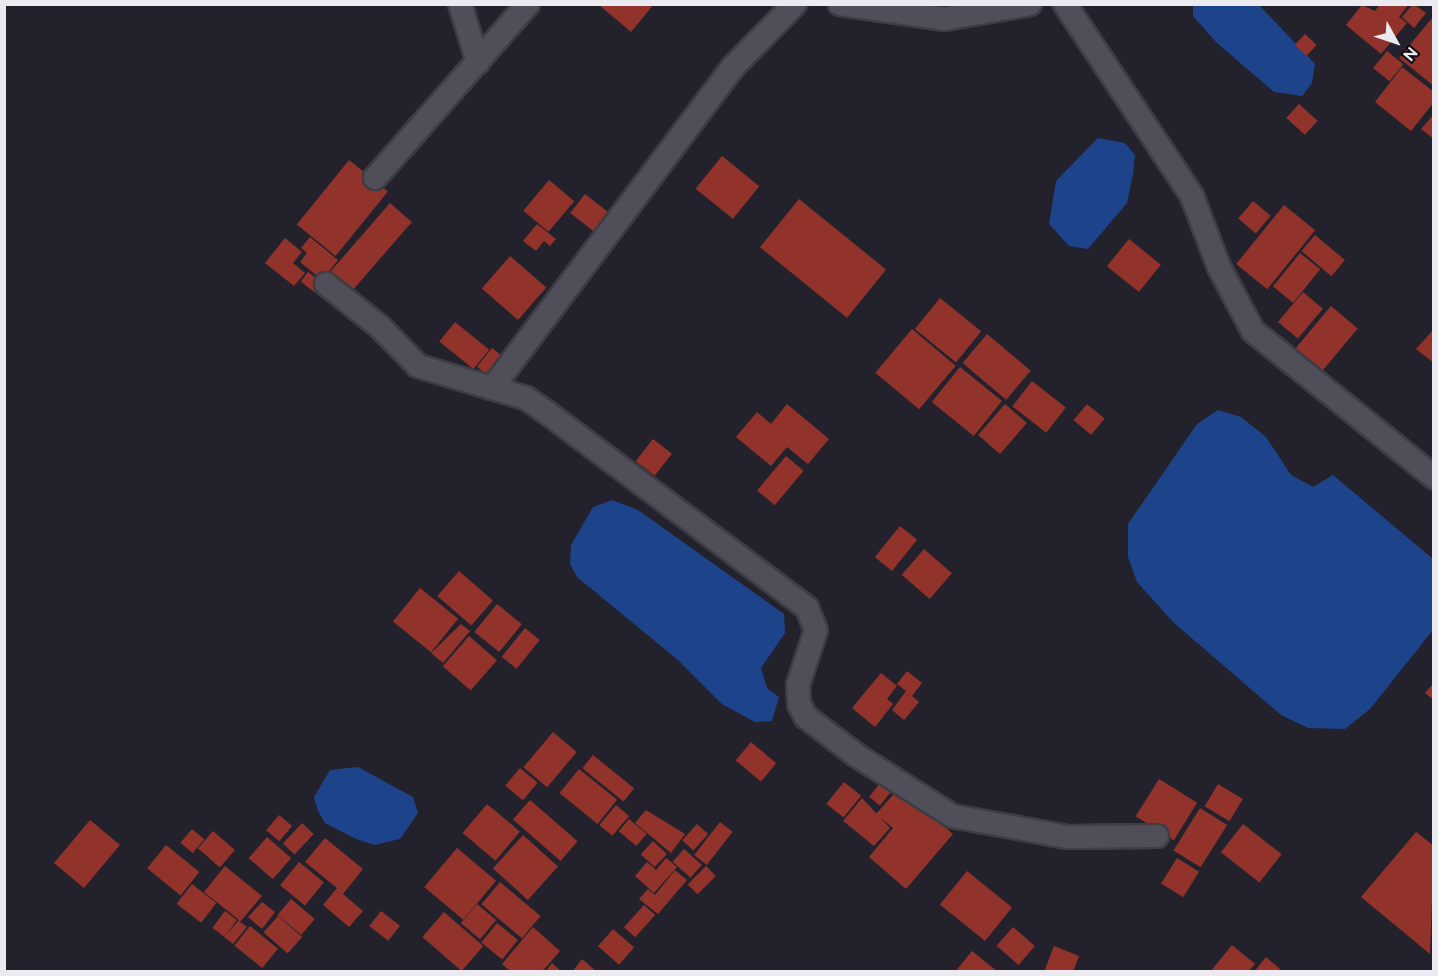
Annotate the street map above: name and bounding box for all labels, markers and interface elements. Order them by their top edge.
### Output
north arrow [1366,12,1426,72]
text: N [1399,43,1421,65]

